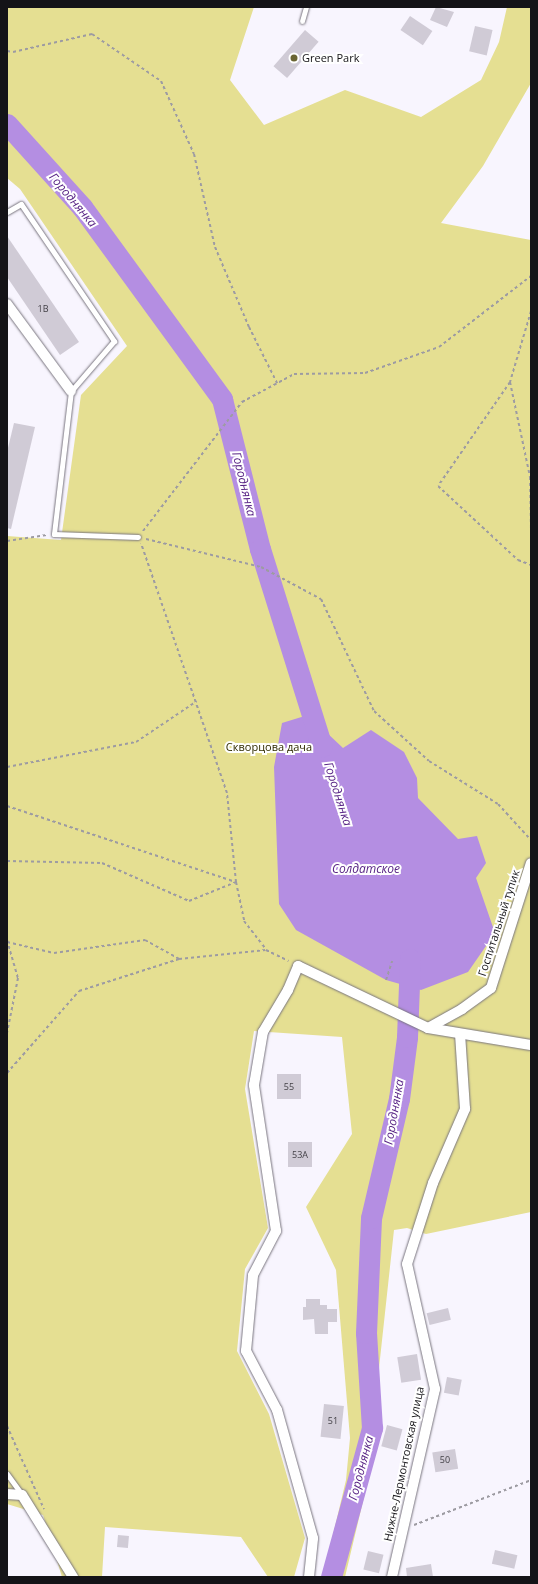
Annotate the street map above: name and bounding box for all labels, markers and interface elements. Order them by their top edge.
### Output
place label: Green Park [302,51,359,65]
marker: Green Park [289,53,299,63]
water label: Городнянка [46,170,100,230]
house number: 1В [38,304,48,314]
water label: Городнянка [229,450,259,518]
park label: Скворцова дача [226,740,312,754]
water label: Городнянка [321,760,355,828]
water label: Солдатское [332,862,400,876]
street label: Госпитальный тупик [476,868,522,978]
water label: Городнянка [381,1078,407,1146]
house number: 55 [284,1082,294,1092]
house number: 53А [292,1150,308,1160]
street label: Нижне-Лермонтовская улица [381,1385,427,1543]
house number: 51 [328,1416,338,1426]
water label: Городнянка [345,1434,377,1502]
house number: 50 [440,1455,450,1465]

